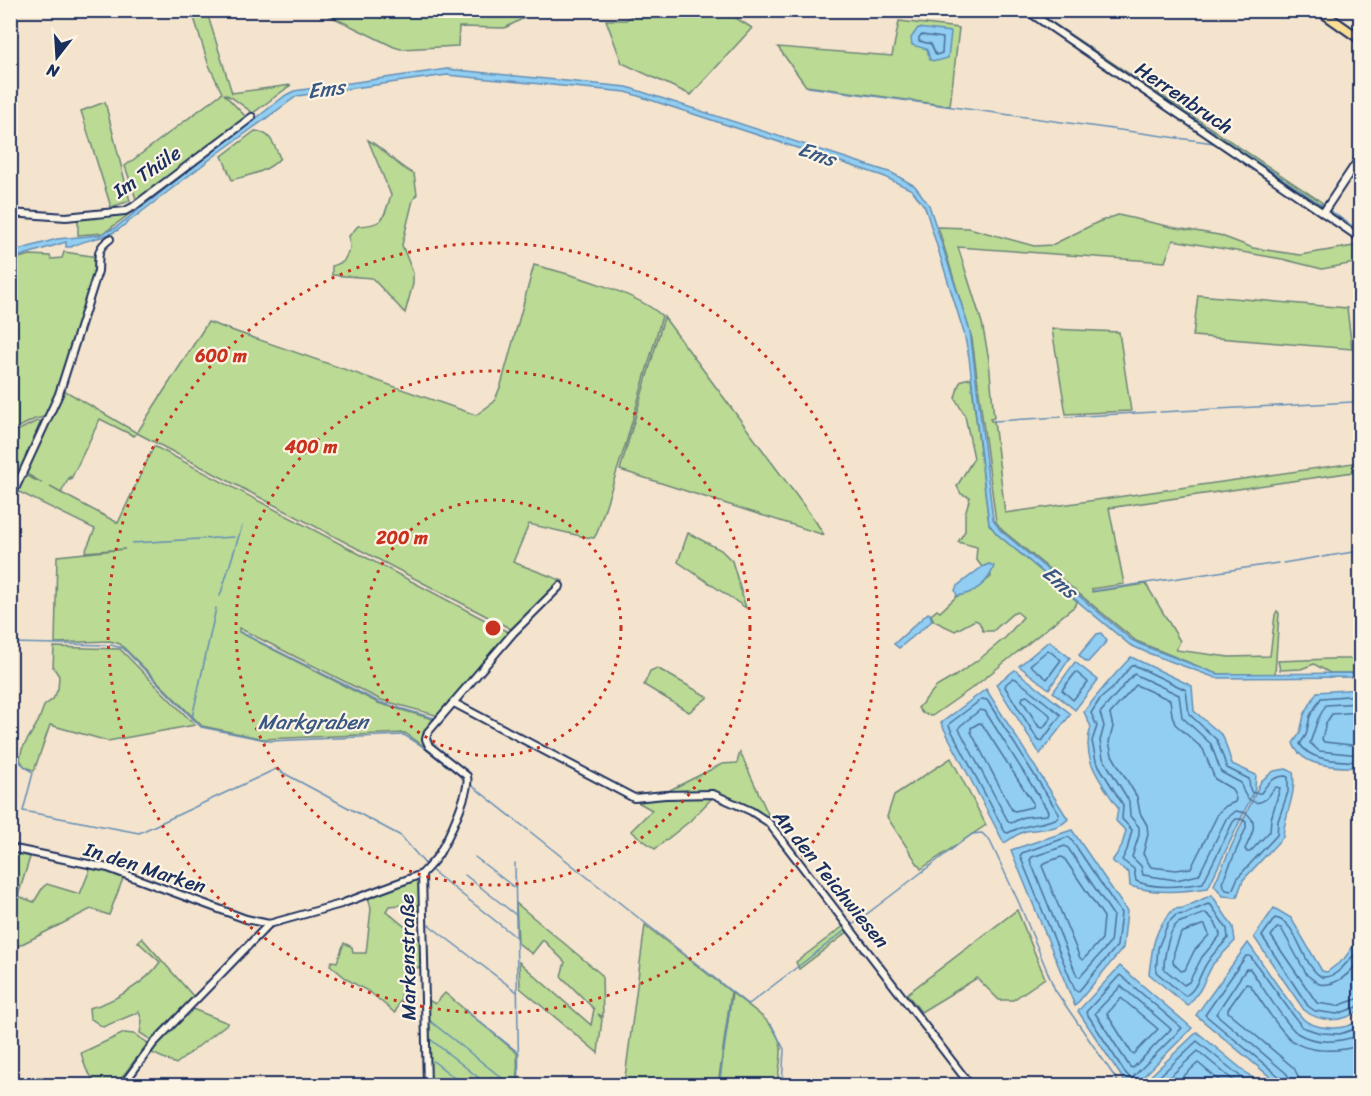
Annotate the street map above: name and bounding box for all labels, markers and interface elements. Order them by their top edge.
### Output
north arrow [27,27,87,87]
street label: Herrenbruch [1128,52,1240,144]
text: N [42,55,63,87]
water label: Ems [305,67,349,110]
water label: Ems [793,130,843,179]
street label: Im Thüle [105,136,189,209]
text: 600 m [194,340,247,372]
text: 400 m [284,431,337,463]
text: 200 m [375,522,428,554]
water label: Ems [1033,555,1088,610]
centre of rings [483,618,503,638]
water label: Markgraben [258,703,371,741]
street label: An den Teichwiesen [763,801,898,957]
street label: In den Marken [79,832,211,904]
street label: Markenstraße [389,893,427,1021]

